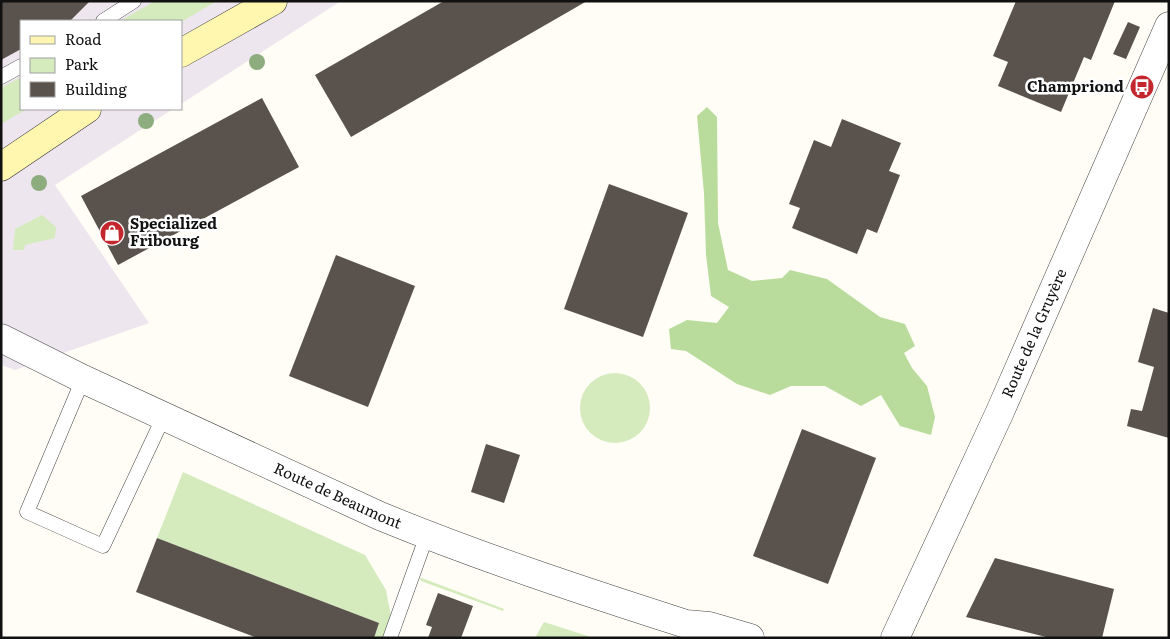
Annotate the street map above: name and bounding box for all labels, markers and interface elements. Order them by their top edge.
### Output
legend [20,20,182,110]
text: Road [65,27,101,50]
text: Park [65,52,99,75]
place label: Champriond [1027,74,1124,97]
bus stop icon: Champriond [1129,74,1155,100]
text: Building [65,77,127,100]
place label: Specialized Fribourg [130,211,217,251]
shop icon: Specialized Fribourg [99,220,125,246]
street label: Route de la Gruyère [995,264,1071,401]
street label: Route de Beaumont [270,456,406,534]

